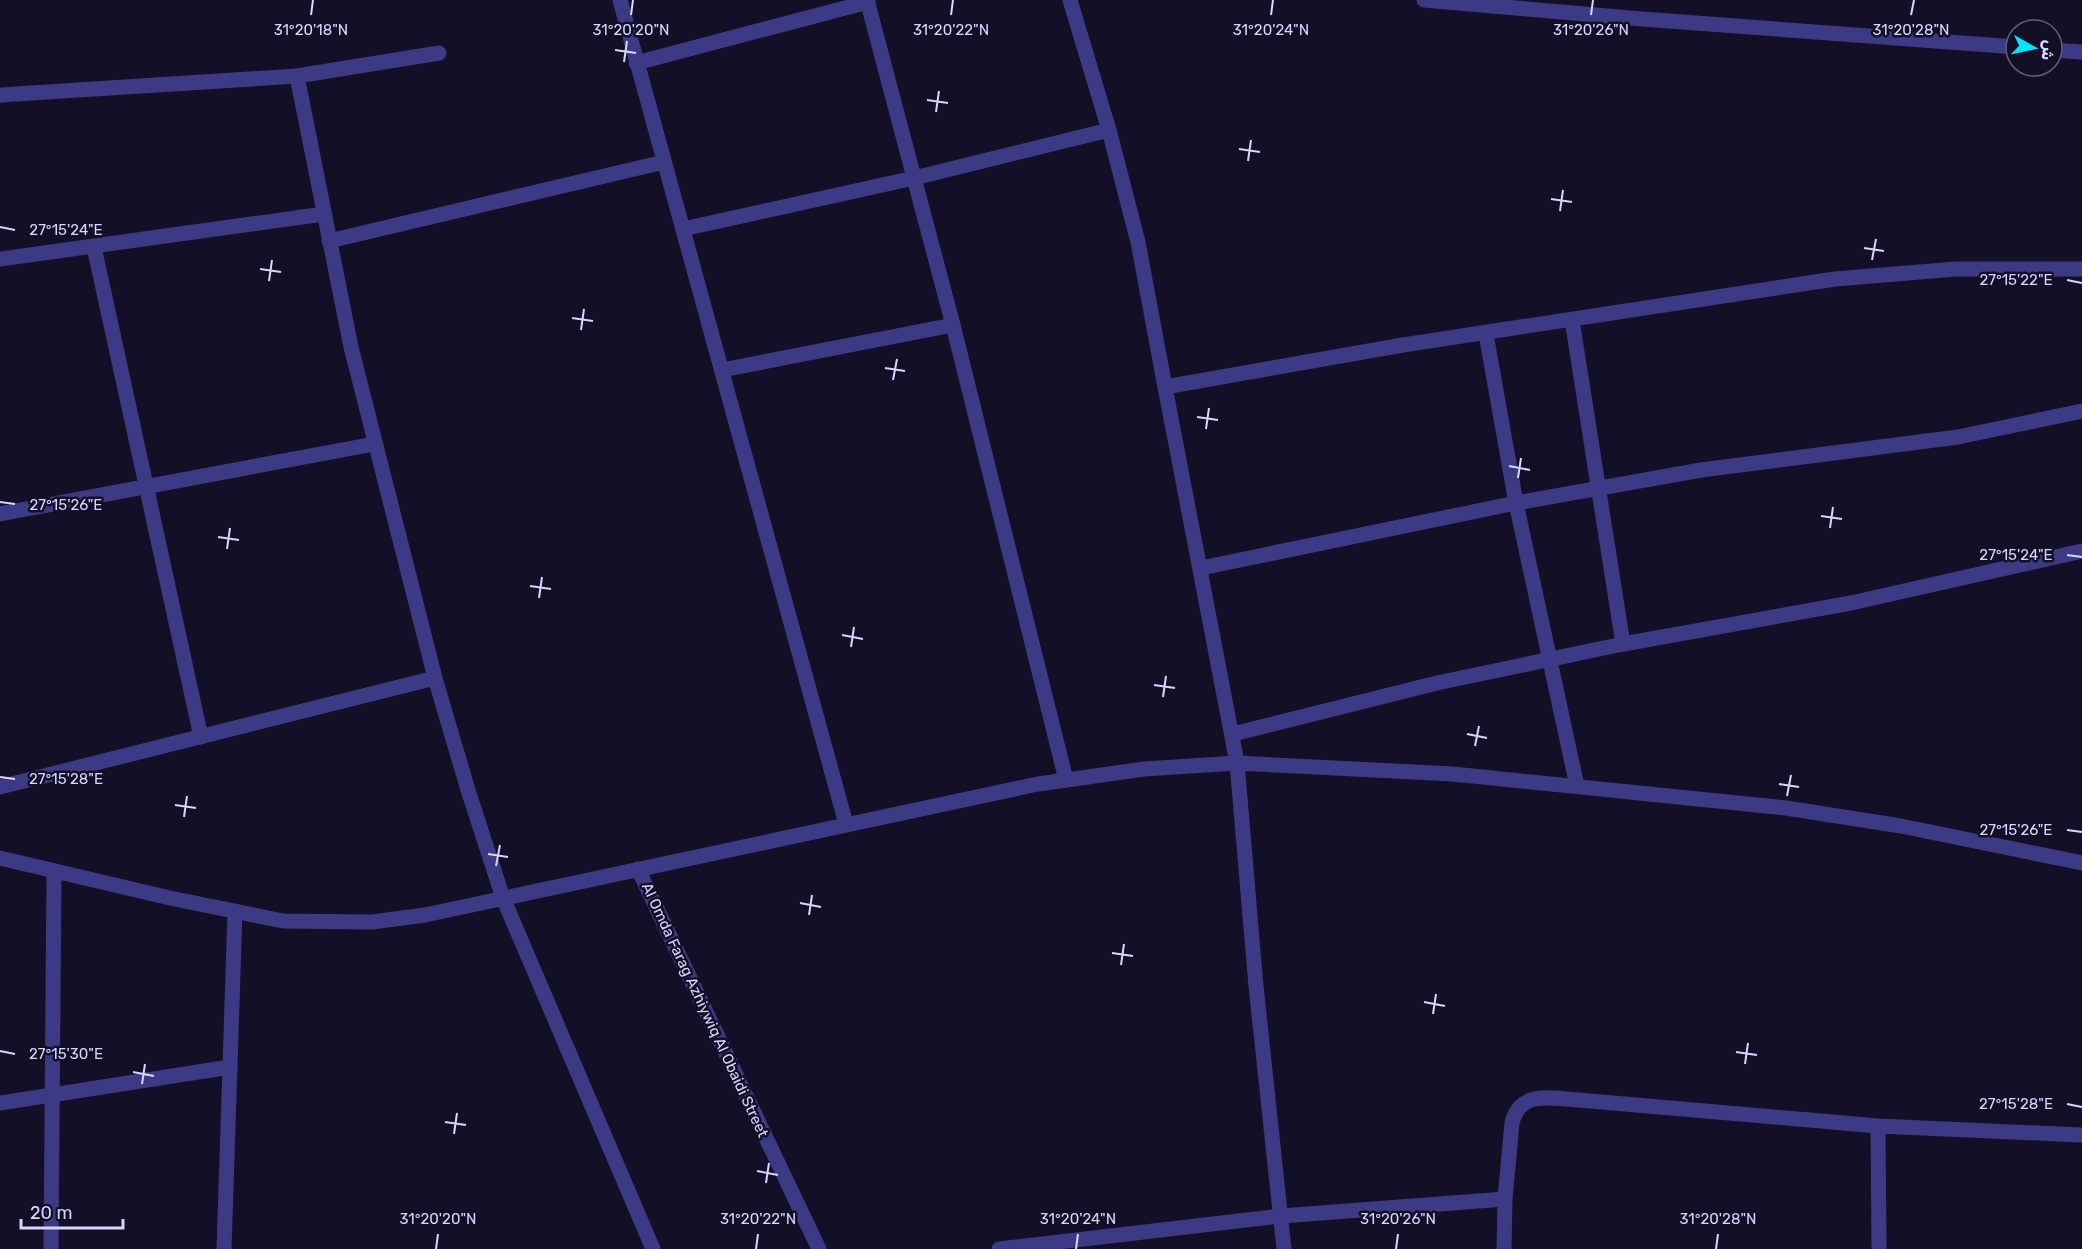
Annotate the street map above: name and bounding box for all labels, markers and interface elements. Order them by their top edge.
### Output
north arrow [2004,18,2064,78]
text: 31°20'18"N [274,21,348,39]
text: 31°20'20"N [593,21,669,39]
text: 31°20'22"N [913,21,989,39]
text: 31°20'24"N [1233,21,1309,39]
text: 31°20'26"N [1553,21,1629,39]
text: 31°20'28"N [1873,21,1949,39]
text: ش [2037,39,2059,62]
text: 27°15'24"E [29,221,103,239]
text: 27°15'22"E [1979,271,2053,289]
text: 27°15'26"E [30,496,102,514]
text: 27°15'24"E [1979,546,2053,564]
text: 27°15'28"E [29,770,103,788]
text: 27°15'26"E [1980,821,2052,839]
street label: Al Omda Farag Azhiywiq Al Obaidi Street [638,880,772,1140]
text: 27°15'30"E [29,1045,103,1063]
text: 27°15'28"E [1979,1095,2053,1113]
scale bar [21,1192,123,1230]
text: 20 m [30,1202,72,1224]
text: 31°20'20"N [400,1210,476,1228]
text: 31°20'22"N [720,1210,796,1228]
text: 31°20'24"N [1040,1210,1116,1228]
text: 31°20'26"N [1360,1210,1436,1228]
text: 31°20'28"N [1680,1210,1756,1228]

